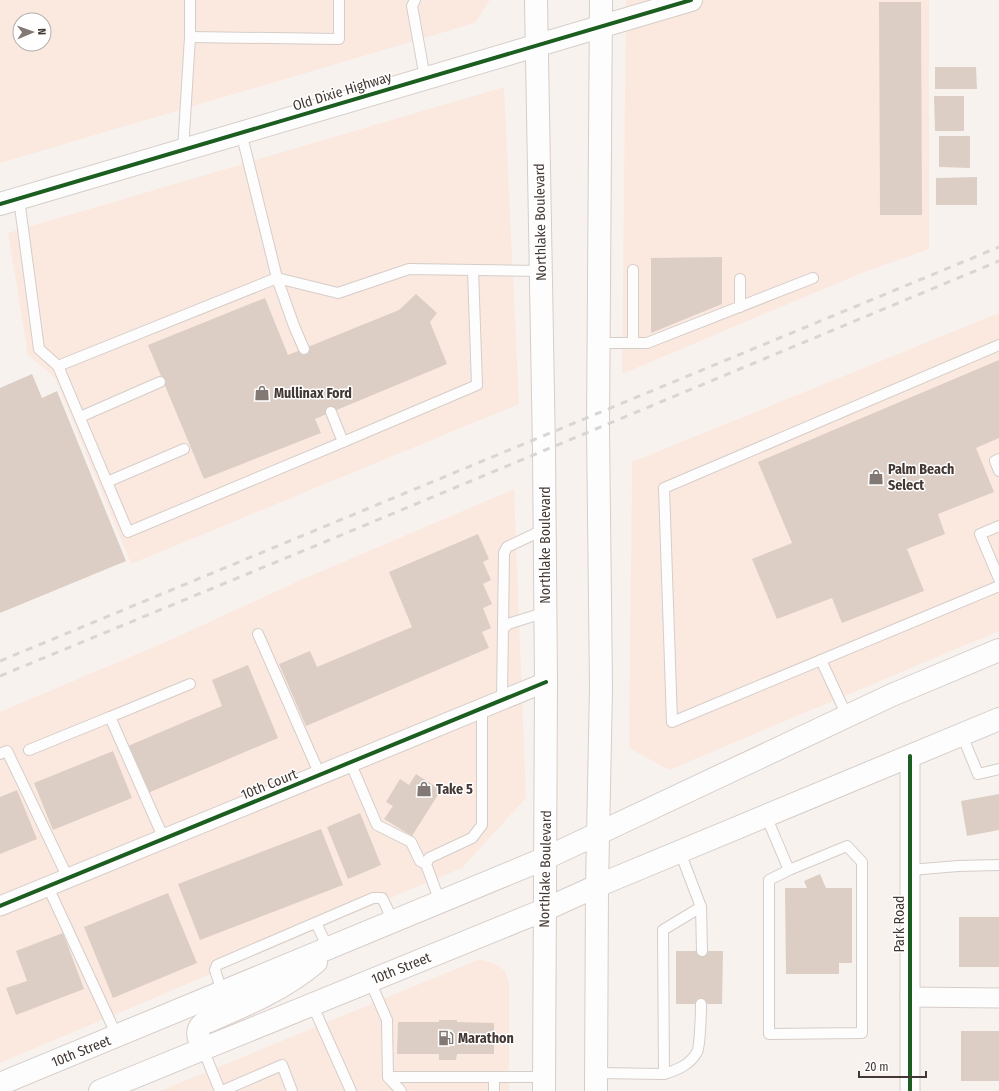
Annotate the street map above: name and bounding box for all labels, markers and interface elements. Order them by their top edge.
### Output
north arrow [12,12,52,52]
text: N [35,28,48,35]
street label: Old Dixie Highway [291,68,394,115]
street label: Northlake Boulevard [531,163,550,281]
shop icon: Mullinax Ford [253,384,271,402]
place label: Mullinax Ford [274,385,352,402]
place label: Palm Beach Select [888,461,954,494]
shop icon: Palm Beach Select [867,468,885,486]
street label: Northlake Boulevard [537,486,554,604]
street label: 10th Court [239,765,300,803]
shop icon: Take 5 [415,780,433,798]
place label: Take 5 [436,781,473,798]
street label: Northlake Boulevard [536,810,555,928]
street label: Park Road [891,895,908,953]
street label: 10th Street [369,949,434,988]
fuel station icon: Marathon [437,1029,455,1047]
place label: Marathon [458,1030,514,1047]
street label: 10th Street [49,1032,114,1071]
scale bar [859,1053,926,1079]
text: 20 m [865,1060,889,1074]

